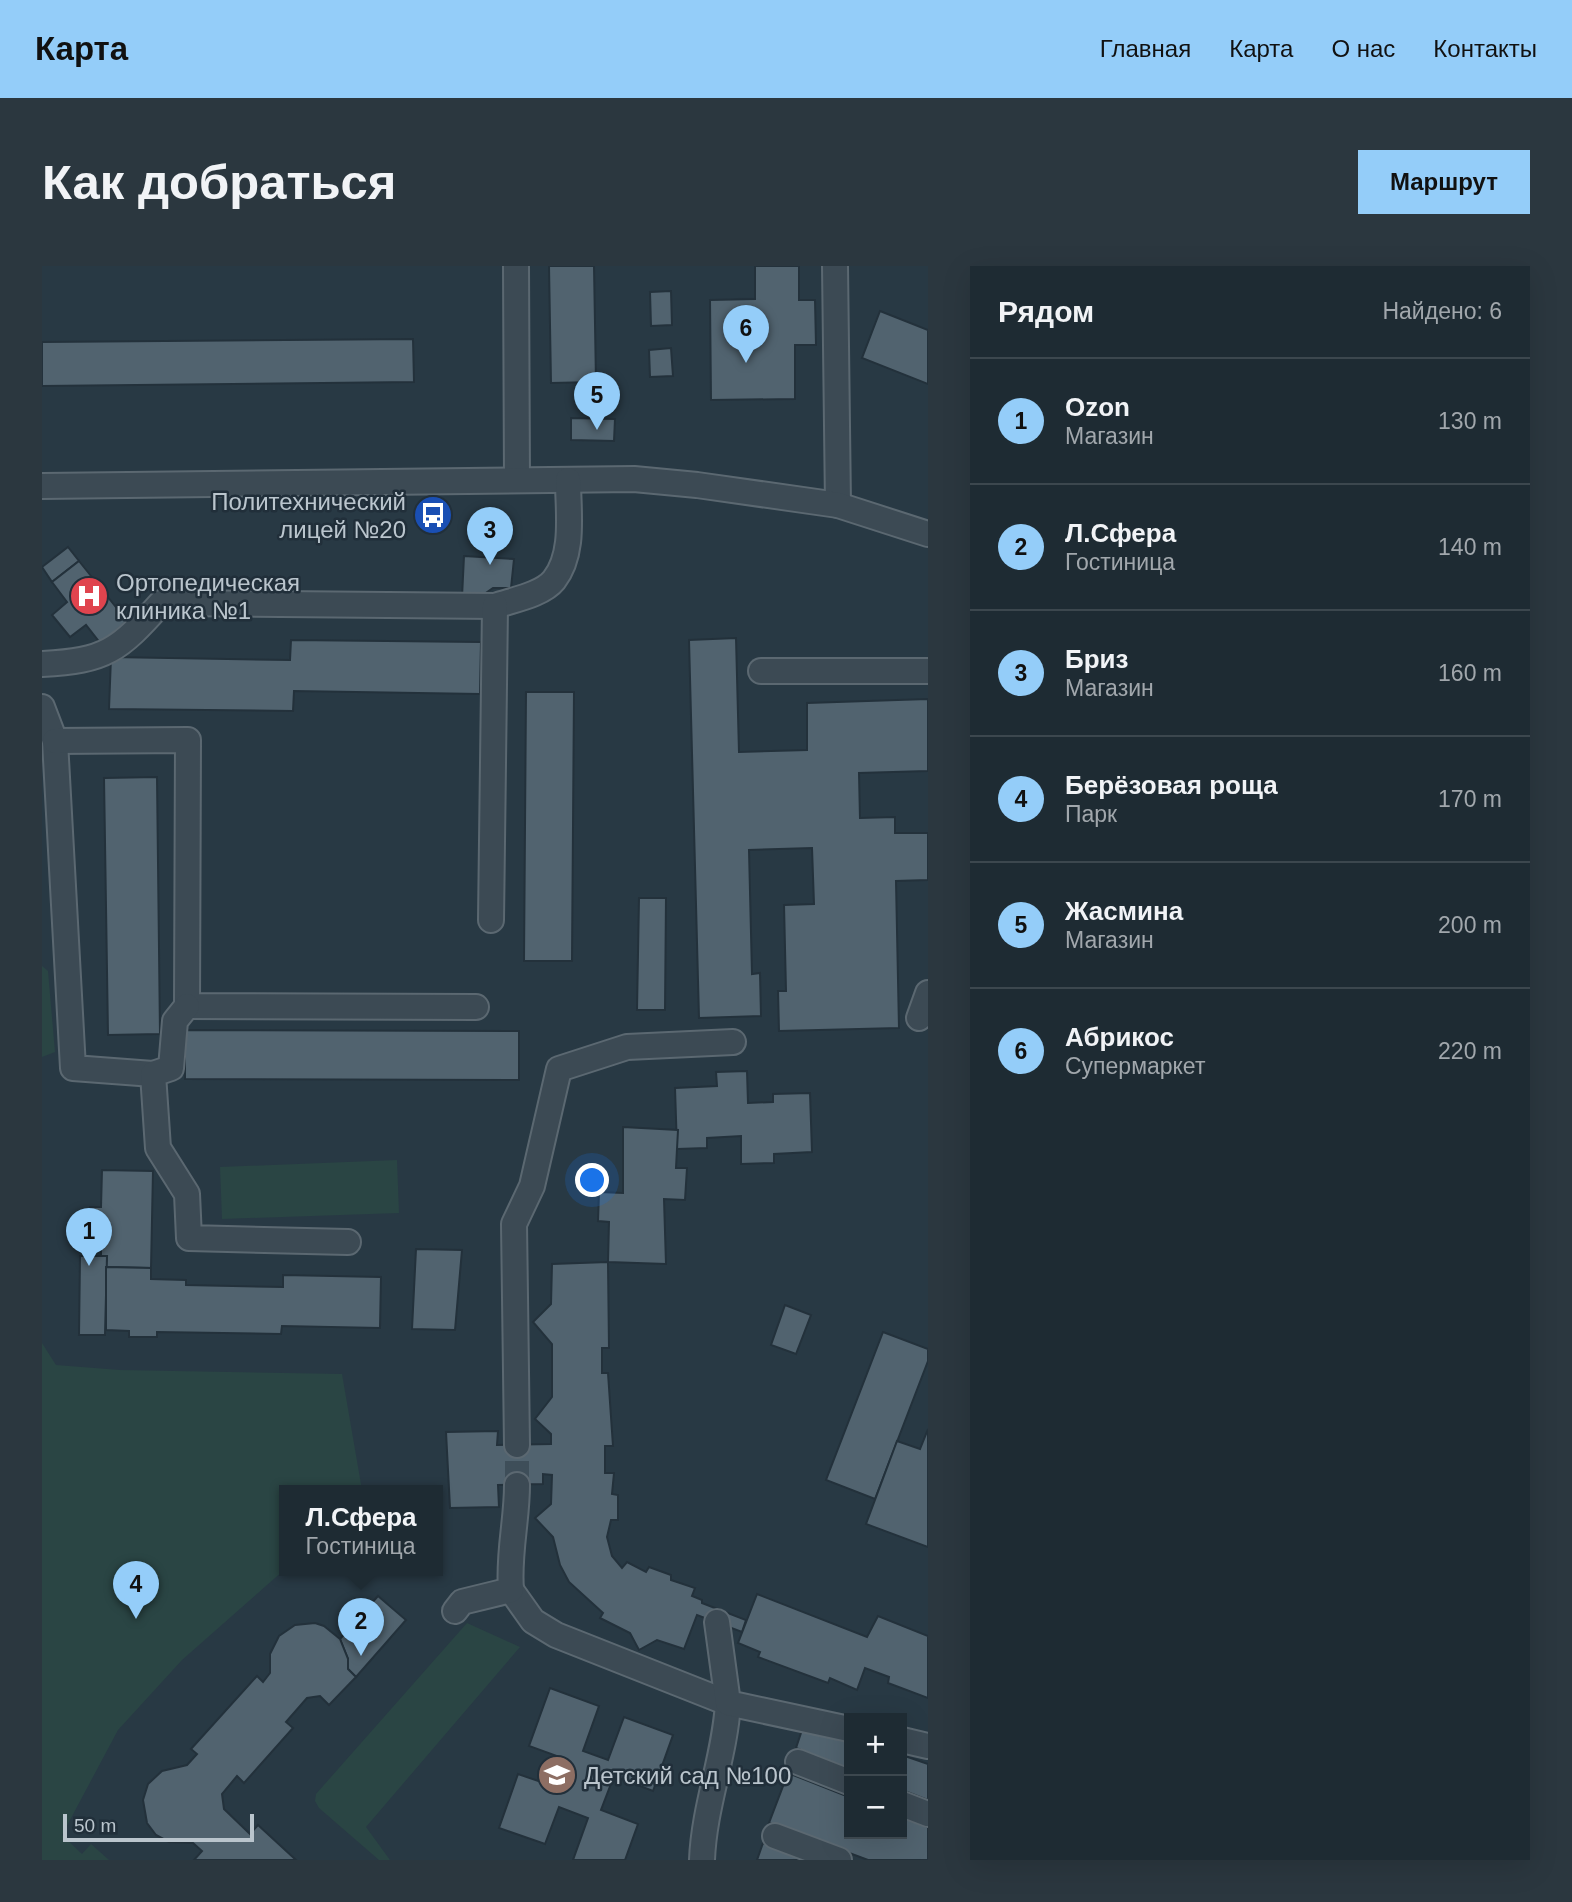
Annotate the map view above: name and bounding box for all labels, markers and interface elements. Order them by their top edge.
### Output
text: Карта [35,30,128,67]
text: Главная [1100,35,1191,62]
text: Карта [1229,35,1293,62]
text: О нас [1331,35,1395,62]
text: Контакты [1433,35,1537,62]
button: Маршрут [1358,150,1530,214]
text: Как добраться [42,155,396,209]
text: Рядом [998,295,1094,328]
text: Найдено: 6 [1382,298,1502,324]
pin: 6 [723,305,769,363]
pin: 5 [574,372,620,430]
text: Ozon [1065,392,1130,422]
text: 1 [1015,408,1027,434]
text: 130 m [1438,408,1502,434]
text: Магазин [1065,423,1154,449]
place label: Политехнический лицей №20 [211,488,406,543]
bus stop icon: Политехнический лицей №20 [412,494,454,536]
pin: 3 [467,507,513,565]
text: Л.Сфера [1065,518,1176,548]
text: 2 [1015,534,1027,560]
text: 140 m [1438,534,1502,560]
text: Гостиница [1065,549,1175,575]
place label: Ортопедическая клиника №1 [116,569,300,624]
hospital icon: Ортопедическая клиника №1 [68,575,110,617]
text: Бриз [1065,644,1128,674]
text: 3 [1015,660,1027,686]
text: 160 m [1438,660,1502,686]
text: Магазин [1065,675,1154,701]
text: Берёзовая роща [1065,770,1278,800]
text: 4 [1015,786,1027,812]
text: 170 m [1438,786,1502,812]
text: Парк [1065,801,1117,827]
text: Жасмина [1065,896,1183,926]
text: 5 [1015,912,1027,938]
text: 200 m [1438,912,1502,938]
text: Магазин [1065,927,1154,953]
text: Абрикос [1065,1022,1174,1052]
text: 6 [1015,1038,1027,1064]
text: 220 m [1438,1038,1502,1064]
text: Супермаркет [1065,1053,1205,1079]
your location [575,1163,609,1197]
pin: 1 [66,1208,112,1266]
popup [279,1485,443,1576]
text: Л.Сфера [305,1502,417,1532]
text: Гостиница [305,1533,416,1559]
pin: 4 [113,1561,159,1619]
pin: 2 [338,1598,384,1656]
map controls [844,1713,907,1839]
button: + [844,1713,907,1776]
school or university icon: Детский сад №100 [536,1754,578,1796]
place label: Детский сад №100 [584,1762,791,1789]
button: − [844,1776,907,1839]
scale bar [63,1811,254,1843]
text: 50 m [74,1815,116,1836]

